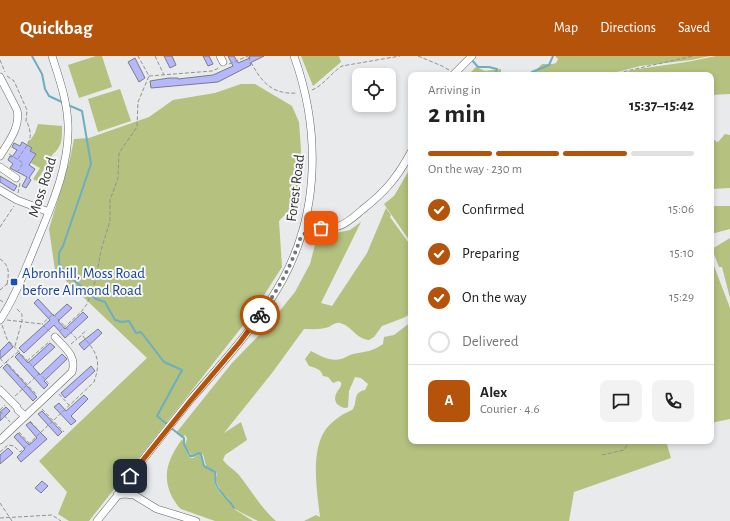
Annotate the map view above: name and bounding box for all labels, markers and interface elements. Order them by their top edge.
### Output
text: Quickbag [20,19,92,38]
text: Map [554,21,578,35]
text: Directions [600,21,656,35]
text: Saved [678,21,710,35]
map controls [352,68,396,112]
button: locate [352,68,396,112]
text: Arriving in [428,84,481,97]
text: 15:37–15:42 [629,98,694,113]
text: 2 min [428,101,486,127]
street label: Forest Road [284,153,307,223]
street label: Moss Road [26,155,59,219]
text: On the way · 230 m [428,163,522,176]
icon: check [428,199,450,221]
text: Confirmed [462,202,524,217]
text: 15:06 [668,203,694,216]
pin [304,211,338,245]
icon: bag [310,217,332,239]
icon: check [428,243,450,265]
text: Preparing [462,246,519,261]
text: 15:10 [670,247,694,260]
place label: Abronhill, Moss Road before Almond Road [22,266,145,298]
marker: Abronhill, Moss Road before Almond Road [9,277,19,287]
icon: check [428,287,450,309]
text: On the way [462,290,527,305]
text: 15:29 [669,291,694,304]
courier [240,295,280,335]
icon: bike [249,304,271,326]
text: Delivered [462,334,519,349]
button: chat [600,380,642,422]
button: phone [652,380,694,422]
text: Alex [480,385,507,400]
text: A [444,393,454,408]
text: Courier · 4.6 [480,403,540,416]
pin [113,459,147,493]
icon: home [119,465,141,487]

